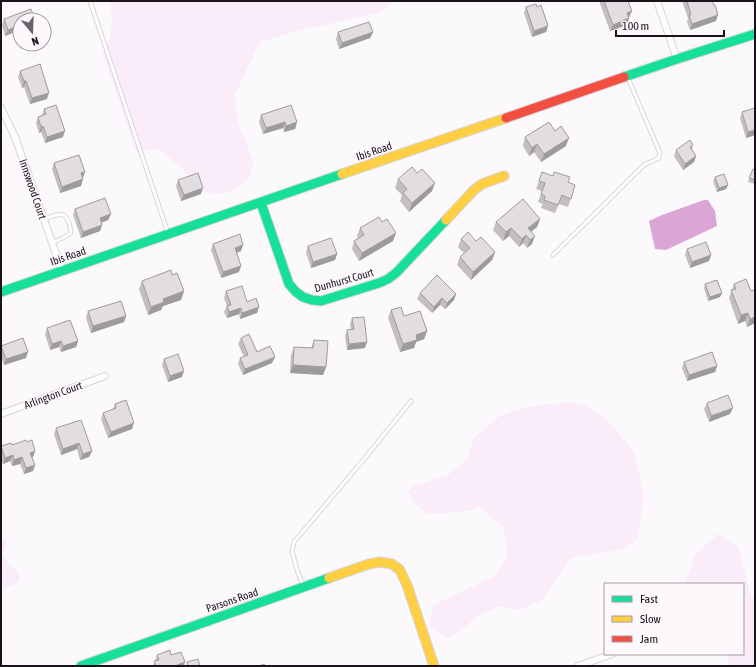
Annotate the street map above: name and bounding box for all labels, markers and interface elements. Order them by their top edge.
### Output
north arrow [12,12,52,52]
scale bar [616,12,724,38]
text: 100 m [622,19,649,33]
text: N [30,35,40,48]
street label: Ibis Road [355,139,393,163]
street label: Innswood Court [17,157,49,221]
street label: Ibis Road [49,244,87,268]
street label: Dunhurst Court [313,266,375,294]
street label: Arlington Court [22,379,84,411]
legend [604,583,744,655]
street label: Parsons Road [204,585,260,615]
text: Fast [640,592,658,606]
text: Slow [640,612,661,626]
text: Jam [640,632,658,646]

